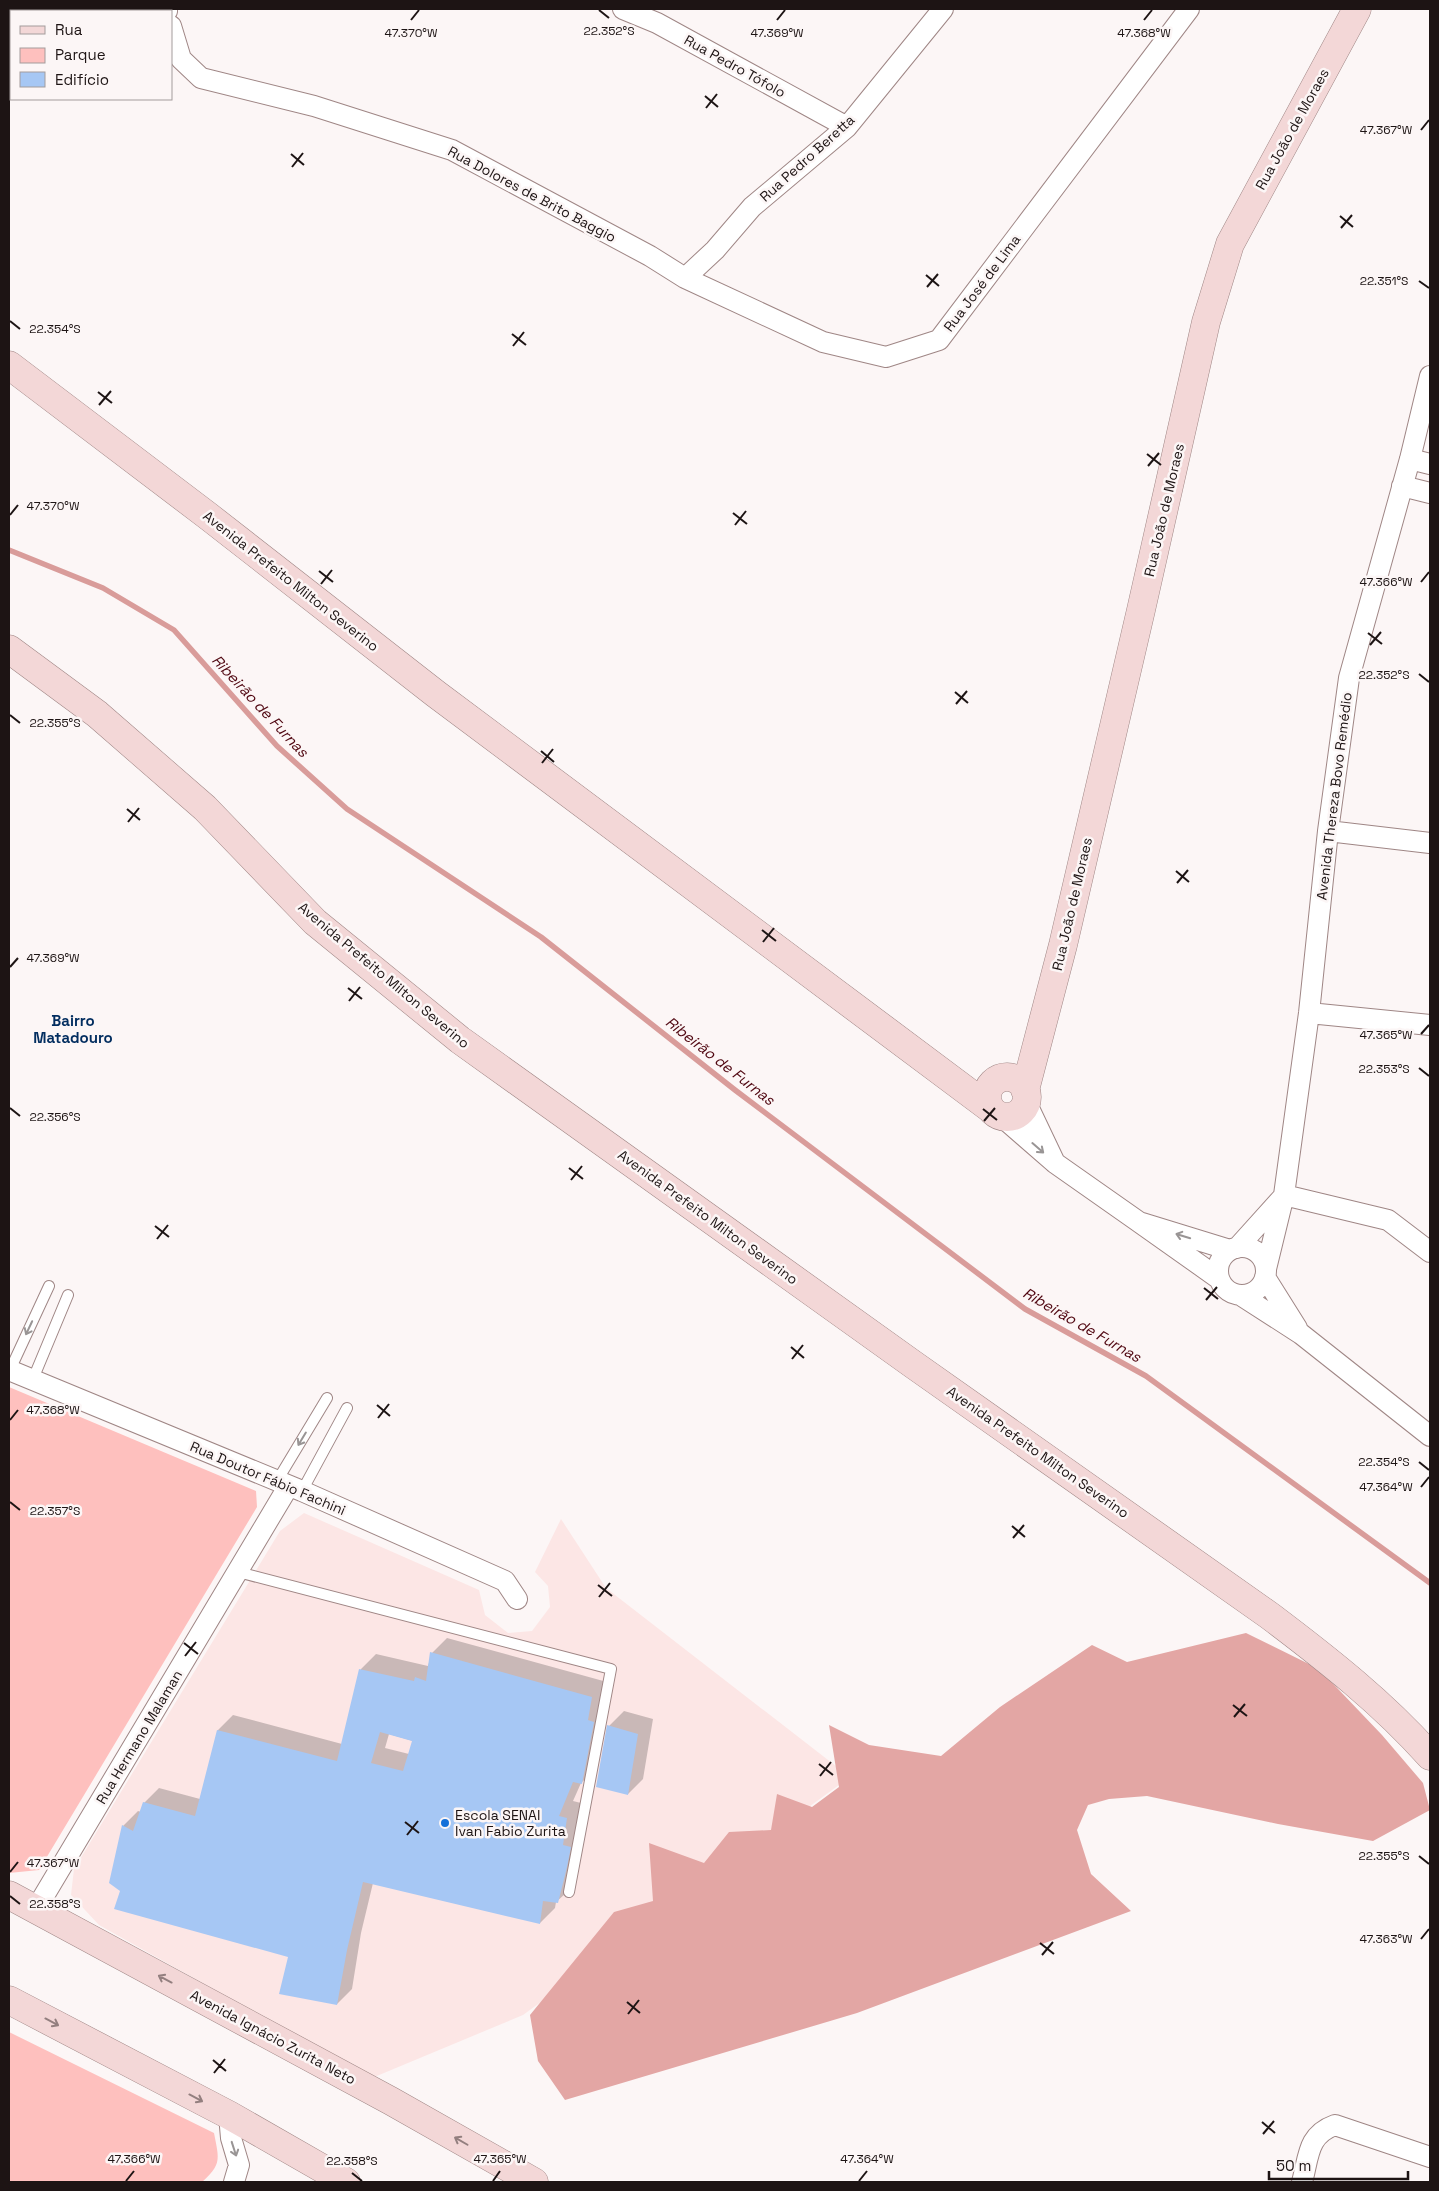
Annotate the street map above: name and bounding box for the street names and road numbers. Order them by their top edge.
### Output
street label: Rua Pedro Tófolo [681,31,789,101]
street label: Rua João de Moraes [1251,65,1333,193]
street label: Rua Pedro Beretta [756,111,858,205]
street label: Rua Dolores de Brito Baggio [445,142,619,246]
street label: Rua José de Lima [940,231,1024,335]
street label: Rua João de Moraes [1140,442,1188,578]
street label: Avenida Prefeito Milton Severino [199,507,383,655]
street label: Avenida Thereza Bovo Remédio [1312,691,1356,901]
street label: Rua João de Moraes [1048,836,1096,972]
street label: Avenida Prefeito Milton Severino [295,898,473,1052]
street label: Avenida Prefeito Milton Severino [614,1146,802,1288]
street label: Avenida Prefeito Milton Severino [943,1382,1133,1522]
street label: Rua Doutor Fábio Fachini [188,1437,348,1519]
street label: Rua Hermano Malaman [92,1667,186,1807]
street label: Avenida Ignácio Zurita Neto [187,1986,359,2088]

